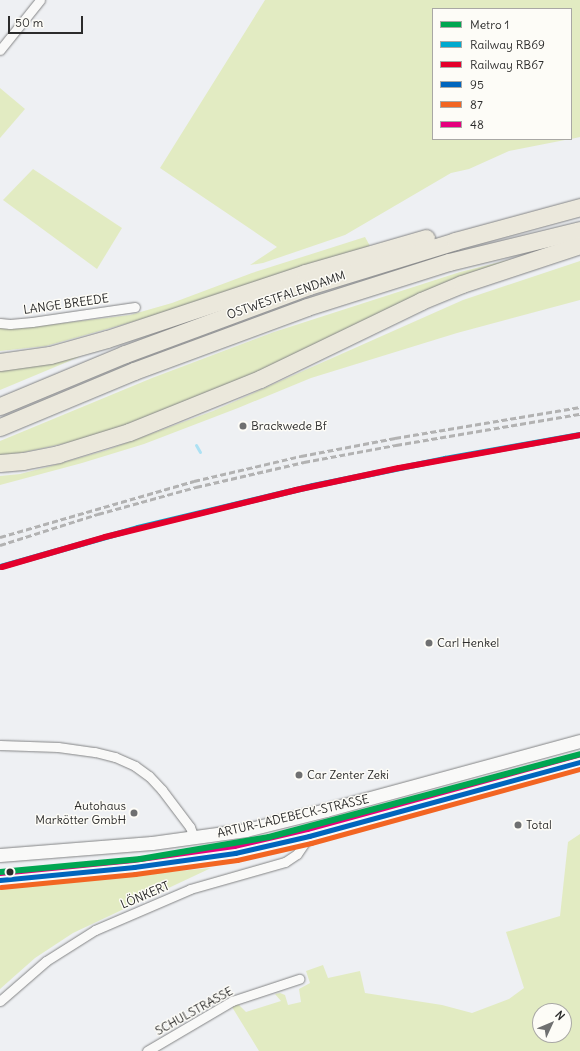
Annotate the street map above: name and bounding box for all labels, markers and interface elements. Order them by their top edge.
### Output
scale bar [10,8,85,34]
legend [432,8,572,140]
text: 50 m [15,15,43,30]
text: Metro 1 [470,17,509,32]
text: Railway RB69 [470,37,545,52]
text: Railway RB67 [470,57,544,72]
text: 95 [470,77,484,92]
text: 87 [470,97,483,112]
text: 48 [470,117,484,132]
street label: OSTWESTFALENDAMM [225,268,347,322]
street label: LANGE BREEDE [22,291,110,317]
place label: Brackwede Bf [251,419,327,433]
marker: Brackwede Bf [238,421,248,431]
place label: Carl Henkel [437,636,499,650]
marker: Carl Henkel [424,638,434,648]
place label: Car Zenter Zeki [307,768,389,782]
marker: Car Zenter Zeki [294,770,304,780]
street label: ARTUR-LADEBECK-STRASSE [216,792,370,840]
place label: Autohaus Markötter GmbH [35,799,126,827]
marker: Autohaus Markötter GmbH [129,808,139,818]
place label: Total [526,818,552,832]
marker: Total [513,820,523,830]
unlabelled marker [5,867,15,877]
street label: LÖNKERT [118,878,172,912]
street label: SCHULSTRASSE [153,984,235,1038]
north arrow [532,1003,572,1043]
text: N [552,1008,568,1023]

